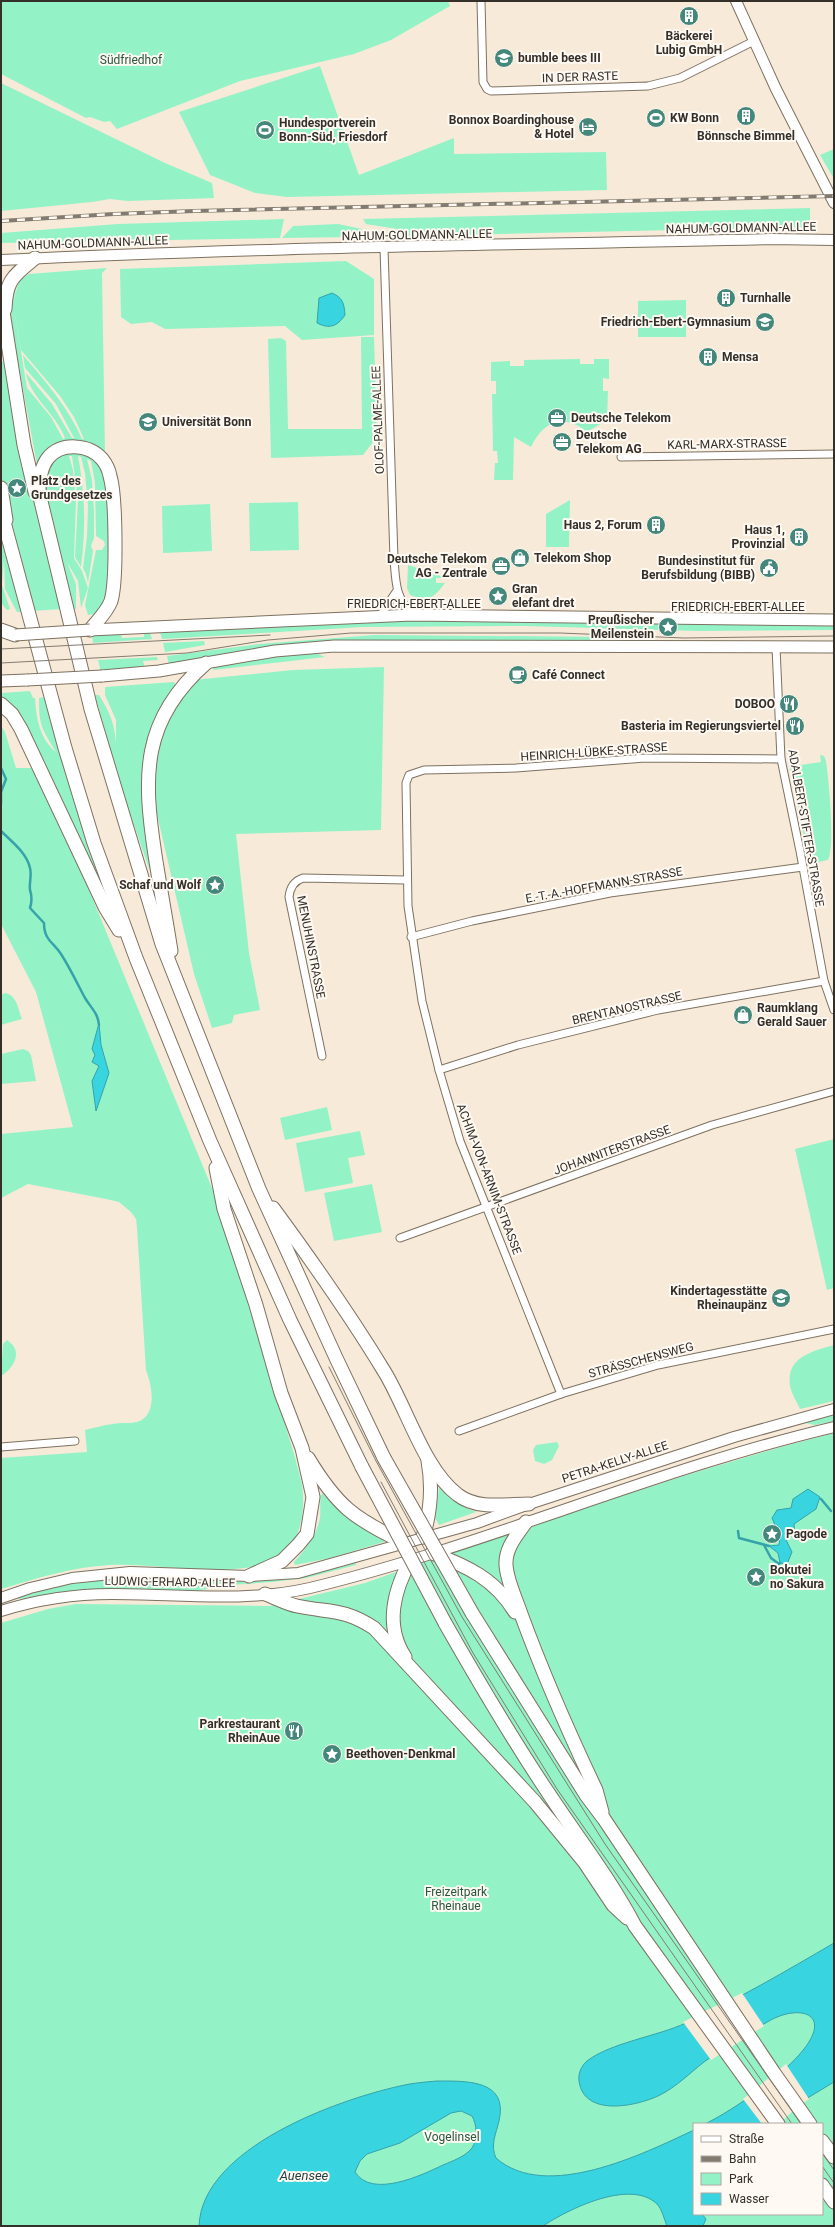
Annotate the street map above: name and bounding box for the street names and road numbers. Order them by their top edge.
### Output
street label: IN DER RASTE [542,69,618,85]
street label: NAHUM-GOLDMANN-ALLEE [666,220,817,236]
street label: NAHUM-GOLDMANN-ALLEE [342,227,493,243]
street label: NAHUM-GOLDMANN-ALLEE [17,233,169,253]
street label: OLOF-PALME-ALLEE [369,365,387,475]
street label: KARL-MARX-STRASSE [667,436,787,452]
street label: FRIEDRICH-EBERT-ALLEE [347,597,481,611]
street label: FRIEDRICH-EBERT-ALLEE [671,600,805,614]
street label: HEINRICH-LÜBKE-STRASSE [520,739,668,764]
street label: ADALBERT-STIFTER-STRASSE [785,748,827,908]
street label: E.-T.-A.-HOFFMANN-STRASSE [524,864,684,906]
street label: MENUHINSTRASSE [294,894,328,1000]
street label: BRENTANOSTRASSE [571,989,683,1027]
street label: ACHIM-VON-ARNIM-STRASSE [454,1102,524,1257]
street label: JOHANNITERSTRASSE [552,1122,673,1178]
street label: STRÄSSCHENSWEG [587,1338,695,1381]
street label: PETRA-KELLY-ALLEE [560,1438,670,1486]
street label: LUDWIG-ERHARD-ALLEE [104,1574,236,1590]

